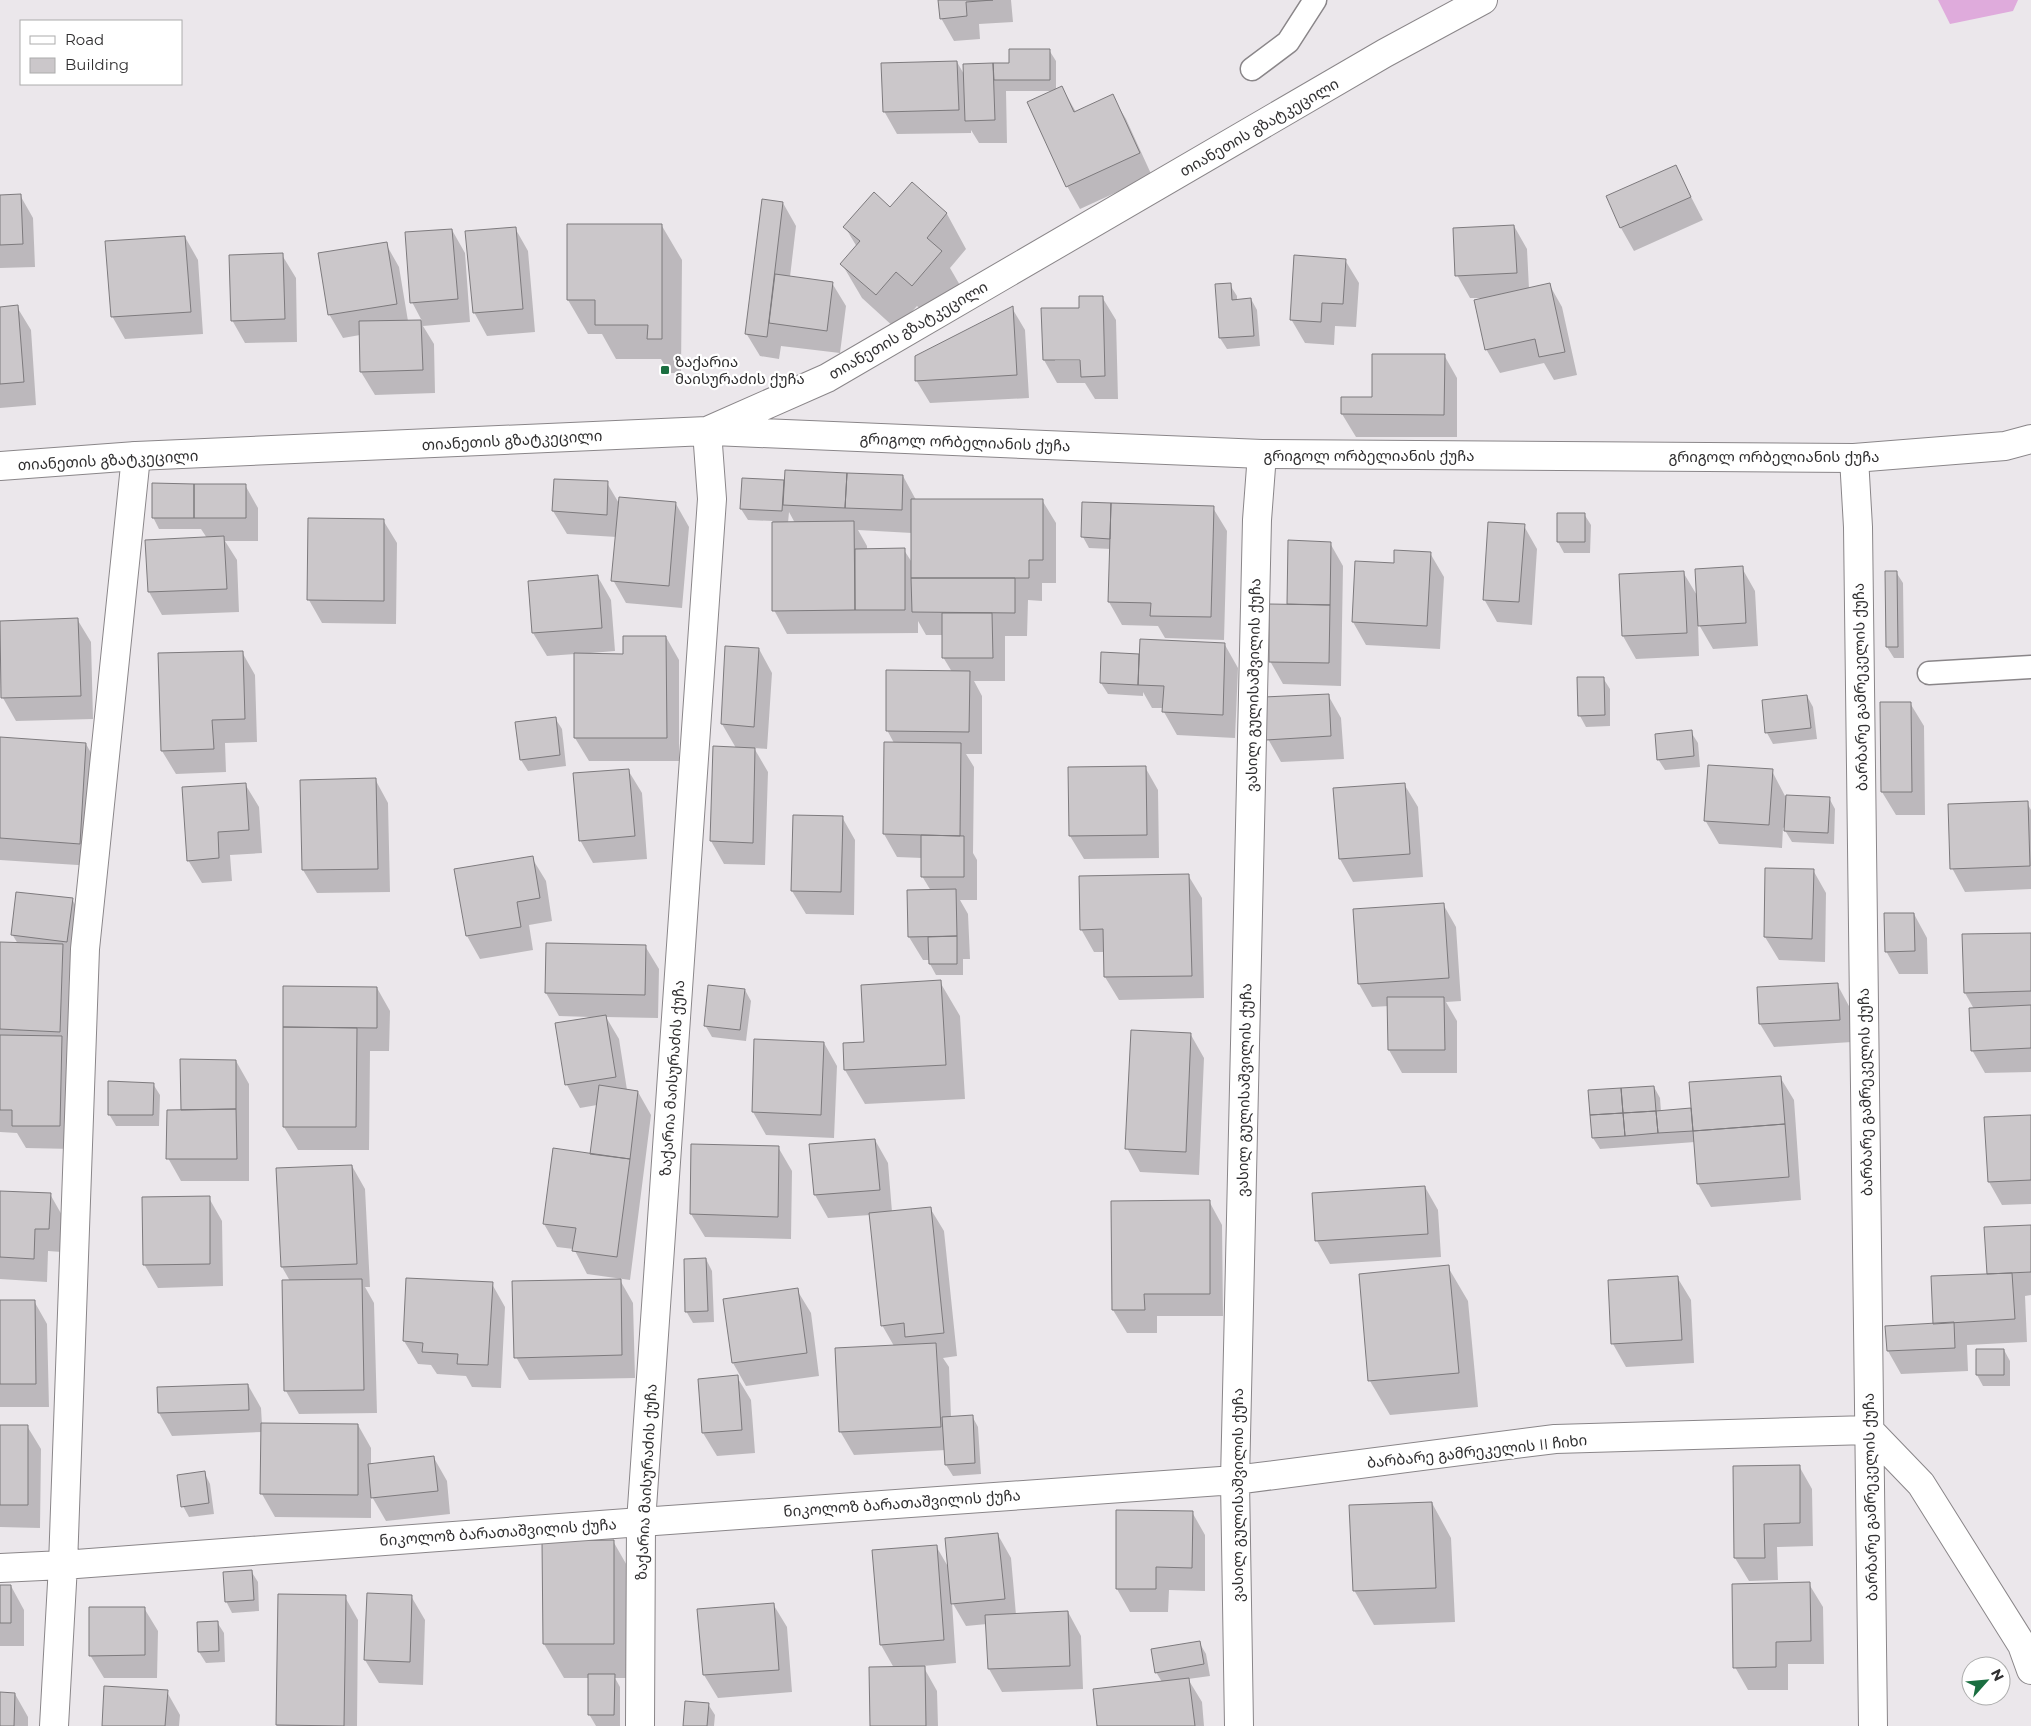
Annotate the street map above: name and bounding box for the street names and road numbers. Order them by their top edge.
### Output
street label: თიანეთის გზატკეცილი [1176,74,1342,180]
street label: თიანეთის გზატკეცილი [825,277,991,383]
street label: თიანეთის გზატკეცილი [421,426,603,454]
street label: გრიგოლ ორბელიანის ქუჩა [859,429,1071,455]
street label: თიანეთის გზატკეცილი [17,446,199,474]
street label: გრიგოლ ორბელიანის ქუჩა [1264,446,1474,465]
street label: გრიგოლ ორბელიანის ქუჩა [1669,447,1879,466]
street label: ვასილ გულისაშვილის ქუჩა [1242,578,1264,792]
street label: ბარბარე გამრეკელის ქუჩა [1849,583,1871,791]
street label: ზაქარია მაისურაძის ქუჩა [656,979,688,1177]
street label: ვასილ გულისაშვილის ქუჩა [1233,983,1255,1197]
street label: ბარბარე გამრეკელის ქუჩა [1854,988,1876,1196]
street label: ზაქარია მაისურაძის ქუჩა [631,1383,661,1581]
street label: ვასილ გულისაშვილის ქუჩა [1228,1388,1247,1602]
street label: ბარბარე გამრეკელის ქუჩა [1859,1393,1881,1601]
street label: ბარბარე გამრეკელის II ჩიხი [1366,1430,1588,1472]
street label: ნიკოლოზ ბარათაშვილის ქუჩა [783,1485,1021,1521]
street label: ნიკოლოზ ბარათაშვილის ქუჩა [379,1514,617,1550]

